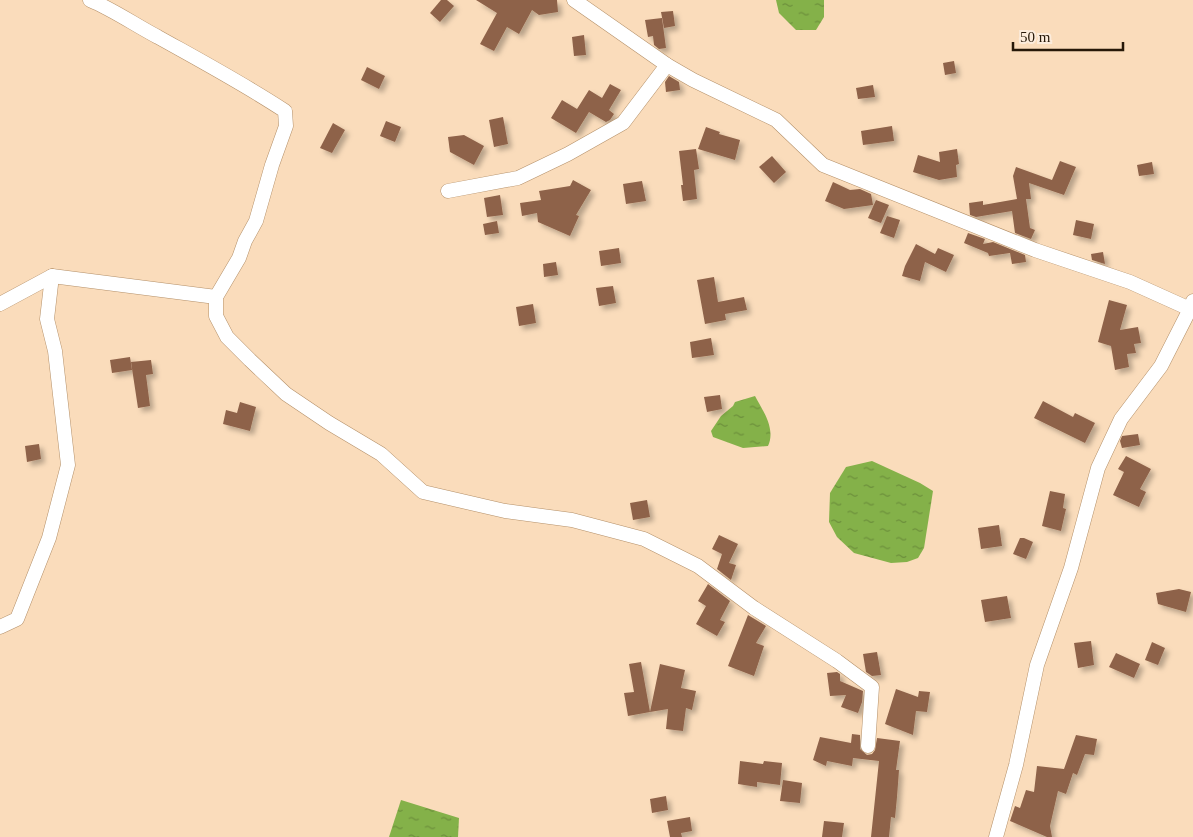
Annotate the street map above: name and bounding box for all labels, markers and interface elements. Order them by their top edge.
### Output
scale bar [1013,20,1123,52]
text: 50 m [1020,29,1051,45]

